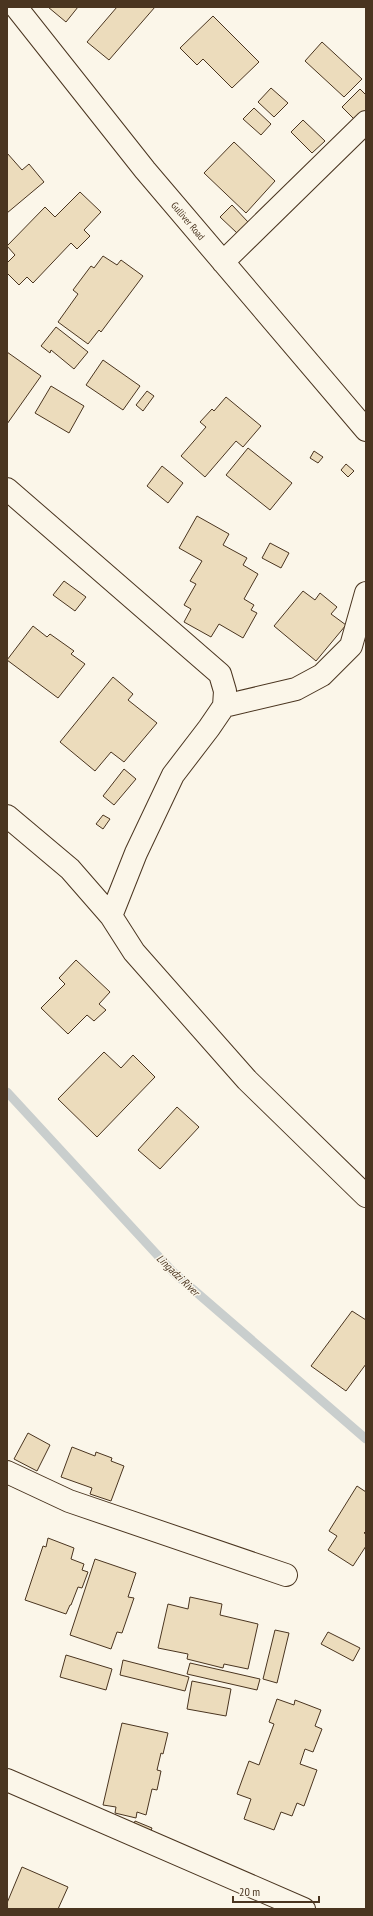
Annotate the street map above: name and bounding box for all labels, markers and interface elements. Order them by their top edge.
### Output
street label: Gulliver Road [168,199,208,243]
water label: Lingadzi River [154,1251,204,1300]
scale bar [233,1878,319,1904]
text: 20 m [239,1884,260,1899]

